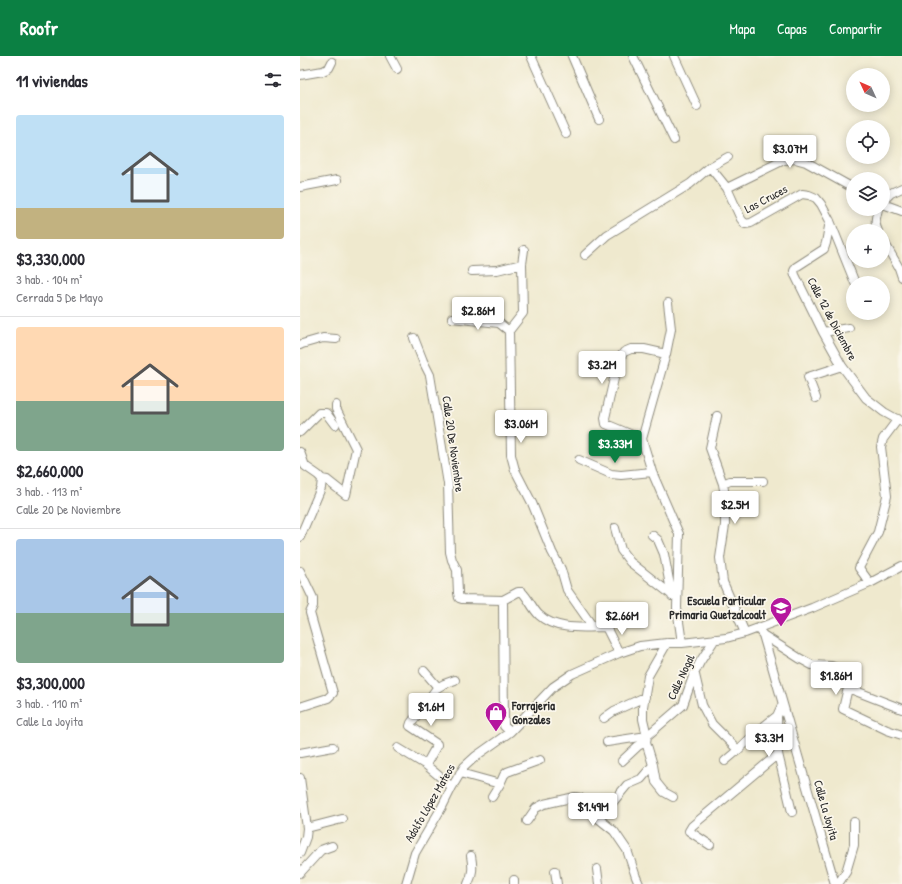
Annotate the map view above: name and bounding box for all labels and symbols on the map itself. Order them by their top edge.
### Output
north arrow [846,68,890,112]
pin: $3.07M [757,135,823,169]
street label: Las Cruces [741,180,791,217]
street label: Calle 12 de Diciembre [803,274,862,364]
pin: $2.86M [445,297,511,331]
pin: $3.2M [574,351,630,385]
street label: Calle 20 De Noviembre [438,395,469,493]
pin: $3.06M [488,410,554,444]
pin: $3.33M [582,430,648,464]
pin: $2.5M [707,491,763,525]
place label: Escuela Particular Primaria Quetzalcoalt [669,592,767,623]
school or university icon: Escuela Particular Primaria Quetzalcoalt [768,595,794,628]
pin: $2.66M [589,602,655,636]
street label: Calle Nogal [663,651,699,702]
pin: $1.86M [803,662,869,696]
pin: $1.6M [403,693,459,727]
place label: Forrajeria Gonzales [511,697,555,728]
shop icon: Forrajeria Gonzales [483,700,509,733]
pin: $3.3M [741,724,797,758]
street label: Adolfo López Mateos [400,760,459,845]
street label: Calle La Joyita [810,778,843,842]
pin: $1.49M [560,793,626,827]

